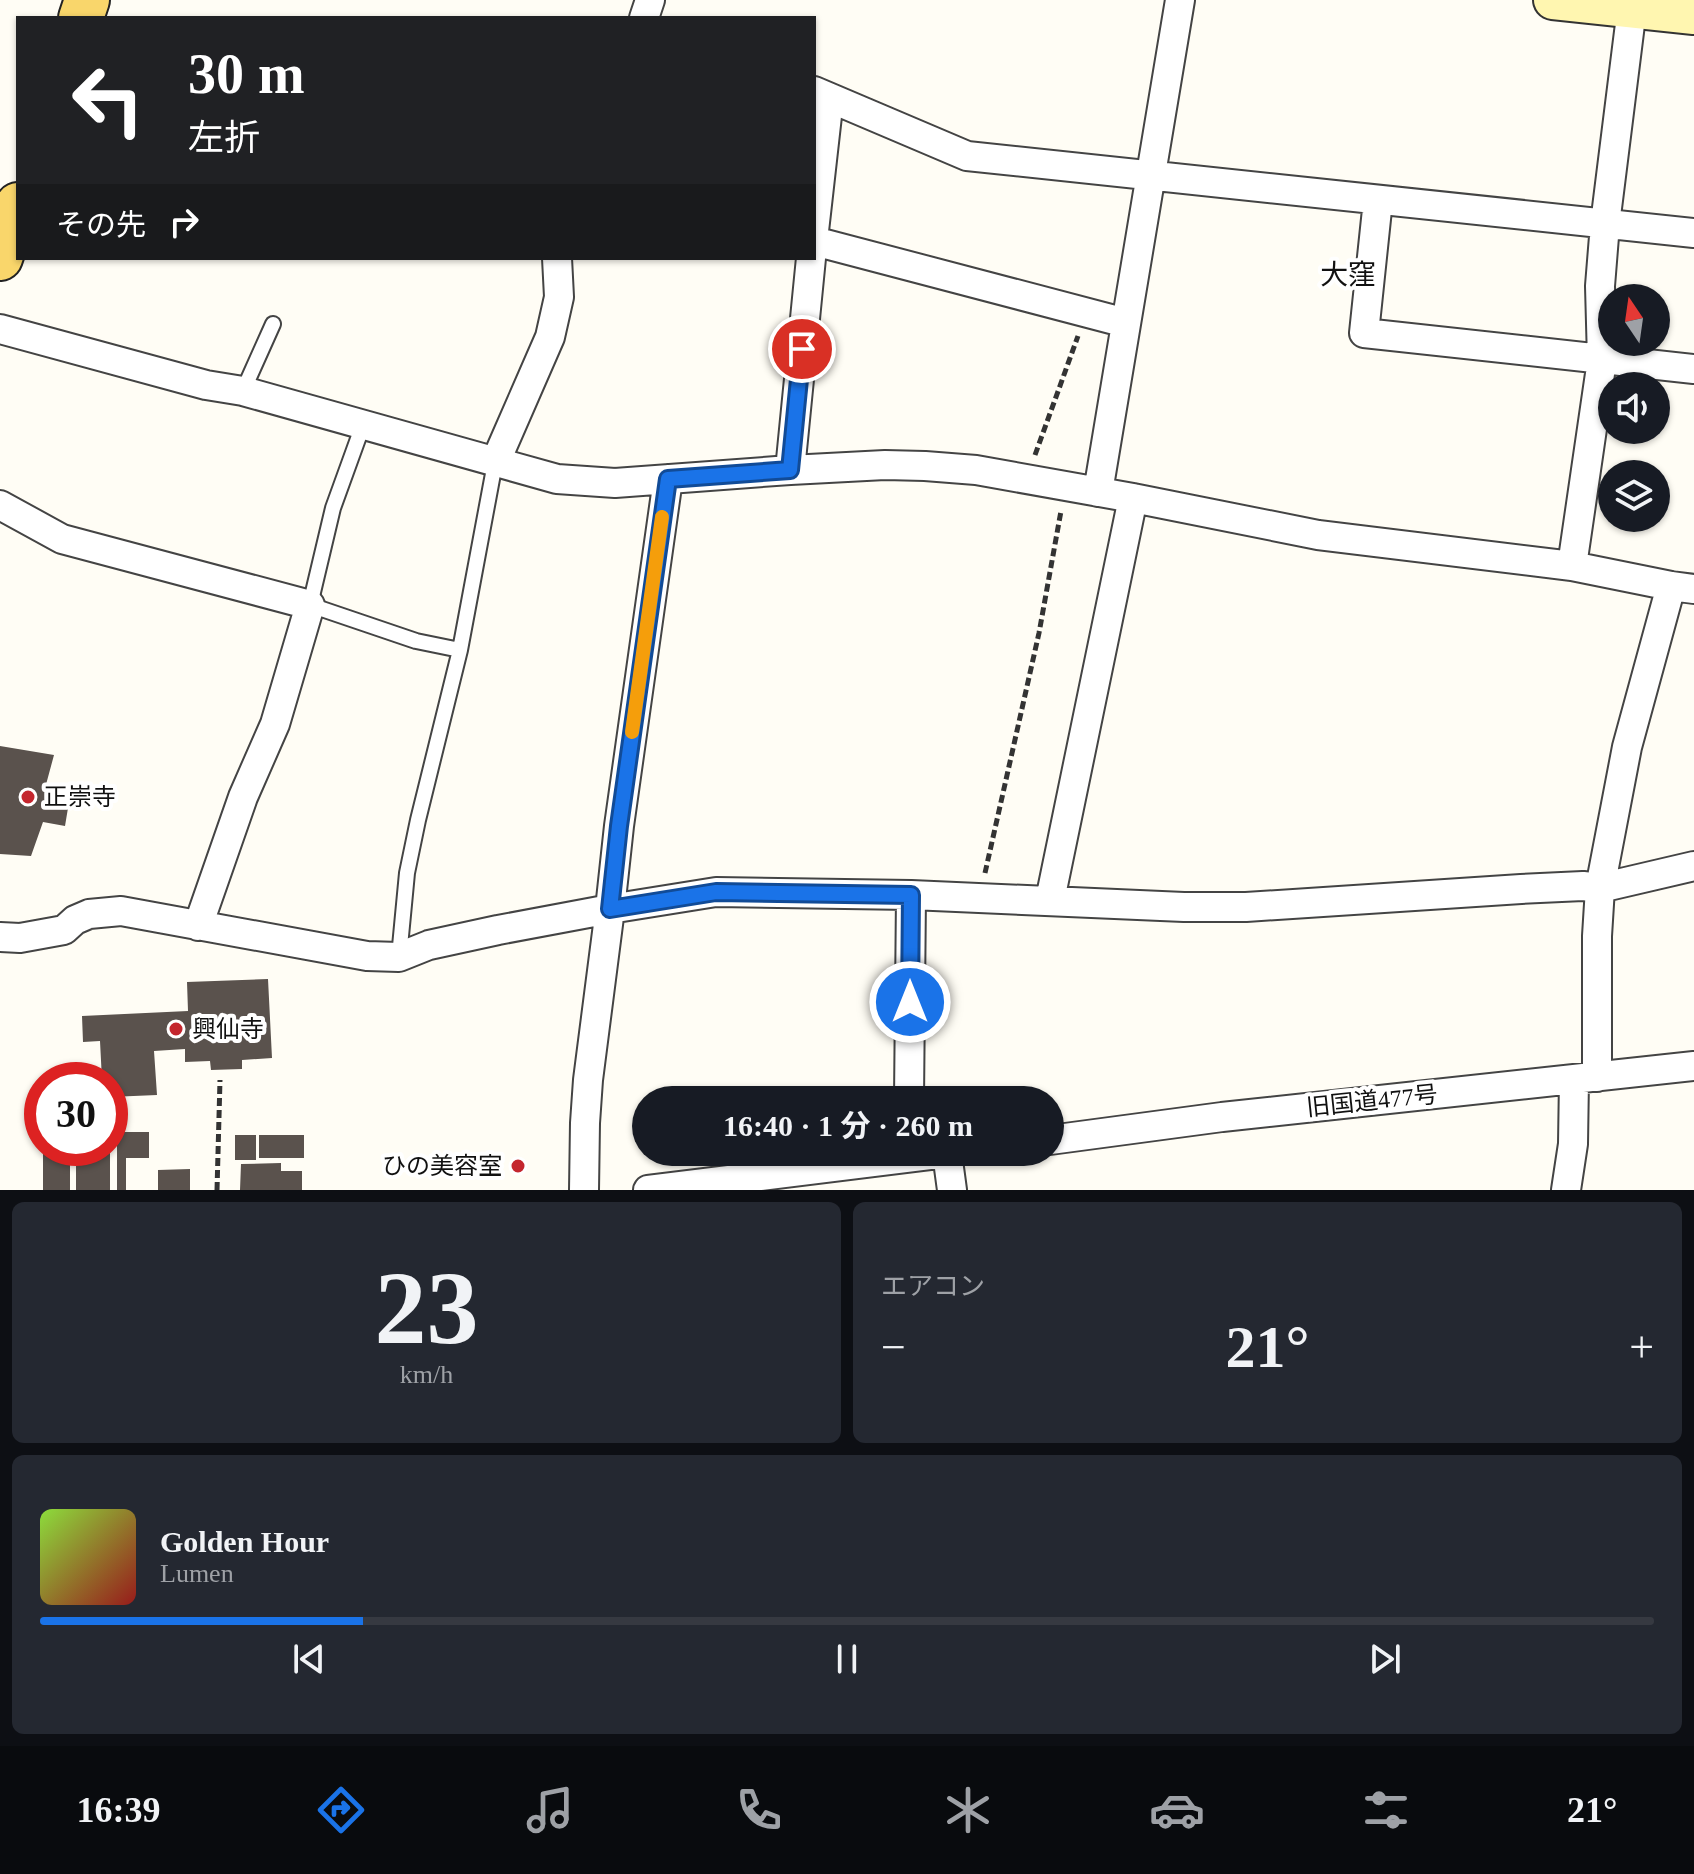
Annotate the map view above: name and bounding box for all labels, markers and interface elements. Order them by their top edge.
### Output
text: 30 m [188,43,305,105]
icon: left [56,48,160,152]
text: 左折 [188,118,260,158]
icon: right [162,200,206,244]
text: その先 [56,208,146,241]
district label: 大窪 [1320,259,1376,290]
north arrow [1598,284,1670,356]
map controls [1598,284,1670,532]
pin [768,315,836,383]
icon: arrive [780,327,824,371]
button: sound [1598,372,1670,444]
button: layers [1598,460,1670,532]
place label: 正崇寺 [44,784,116,810]
marker: 正崇寺 [19,788,37,806]
position arrow [868,960,952,1044]
place label: 興仙寺 [192,1016,264,1042]
marker: 興仙寺 [167,1020,185,1038]
speed limit sign: 30 [24,1062,128,1166]
street label: 旧国道477号 [1305,1081,1439,1121]
text: 16:40 · 1 分 · 260 m [723,1109,973,1142]
place label: ひの美容室 [382,1153,502,1179]
marker: ひの美容室 [509,1157,527,1175]
text: 23 [375,1250,479,1365]
text: エアコン [881,1272,985,1301]
text: 21° [1226,1314,1310,1380]
text: − [881,1323,906,1372]
text: + [1629,1323,1654,1372]
text: km/h [400,1360,453,1389]
text: Golden Hour [160,1525,329,1558]
text: Lumen [160,1559,234,1588]
icon: previous [287,1637,331,1681]
icon: pause [825,1637,869,1681]
icon: next [1363,1637,1407,1681]
icon: directions [313,1782,369,1838]
icon: music [522,1782,578,1838]
icon: phone [731,1782,787,1838]
icon: climate [940,1782,996,1838]
icon: car [1149,1782,1205,1838]
icon: filters [1358,1782,1414,1838]
text: 16:39 [76,1790,160,1830]
text: 21° [1567,1790,1617,1830]

